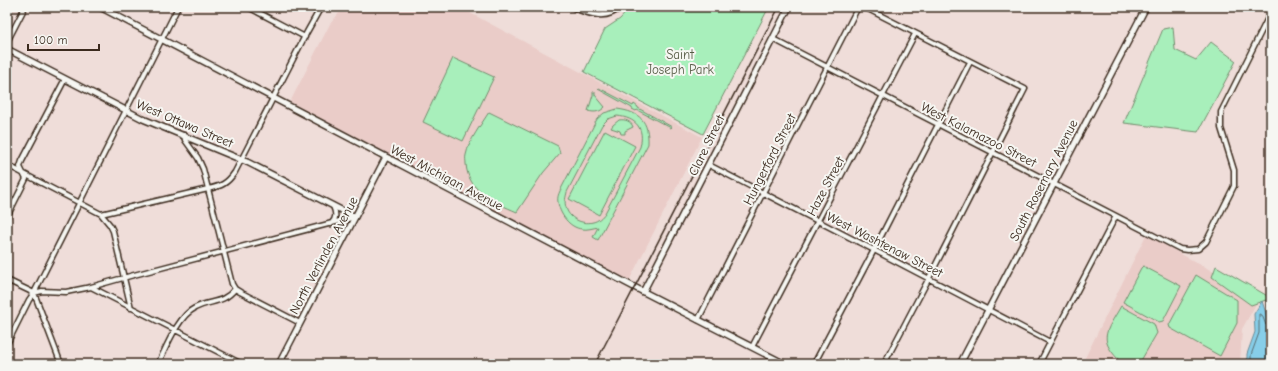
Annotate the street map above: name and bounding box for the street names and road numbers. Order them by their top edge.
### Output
street label: West Ottawa Street [134,96,237,151]
street label: West Kalamazoo Street [919,99,1040,171]
street label: Hungerford Street [740,110,800,207]
street label: Clare Street [685,111,728,178]
street label: South Rosemary Avenue [1006,117,1081,243]
street label: West Michigan Avenue [388,141,506,214]
street label: Haze Street [804,153,848,218]
street label: North Verlinden Avenue [286,193,361,317]
street label: West Washtenaw Street [824,209,946,281]

